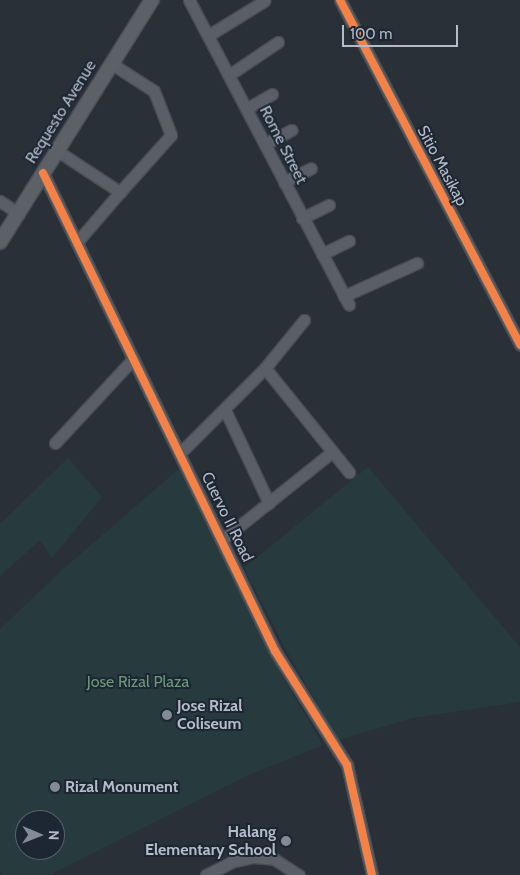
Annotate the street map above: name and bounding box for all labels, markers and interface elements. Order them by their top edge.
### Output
scale bar [345,15,461,47]
text: 100 m [350,25,392,43]
street label: Requesto Avenue [22,57,100,167]
street label: Rome Street [255,103,311,187]
street label: Sitio Masikap [413,123,471,209]
street label: Cuervo II Road [197,469,257,565]
park label: Jose Rizal Plaza [87,672,189,692]
place label: Jose Rizal Coliseum [177,696,242,734]
marker: Jose Rizal Coliseum [161,709,173,721]
place label: Rizal Monument [65,777,178,797]
marker: Rizal Monument [49,781,61,793]
north arrow [15,810,65,860]
place label: Halang Elementary School [145,822,276,860]
text: N [45,830,63,840]
marker: Halang Elementary School [280,835,292,847]

